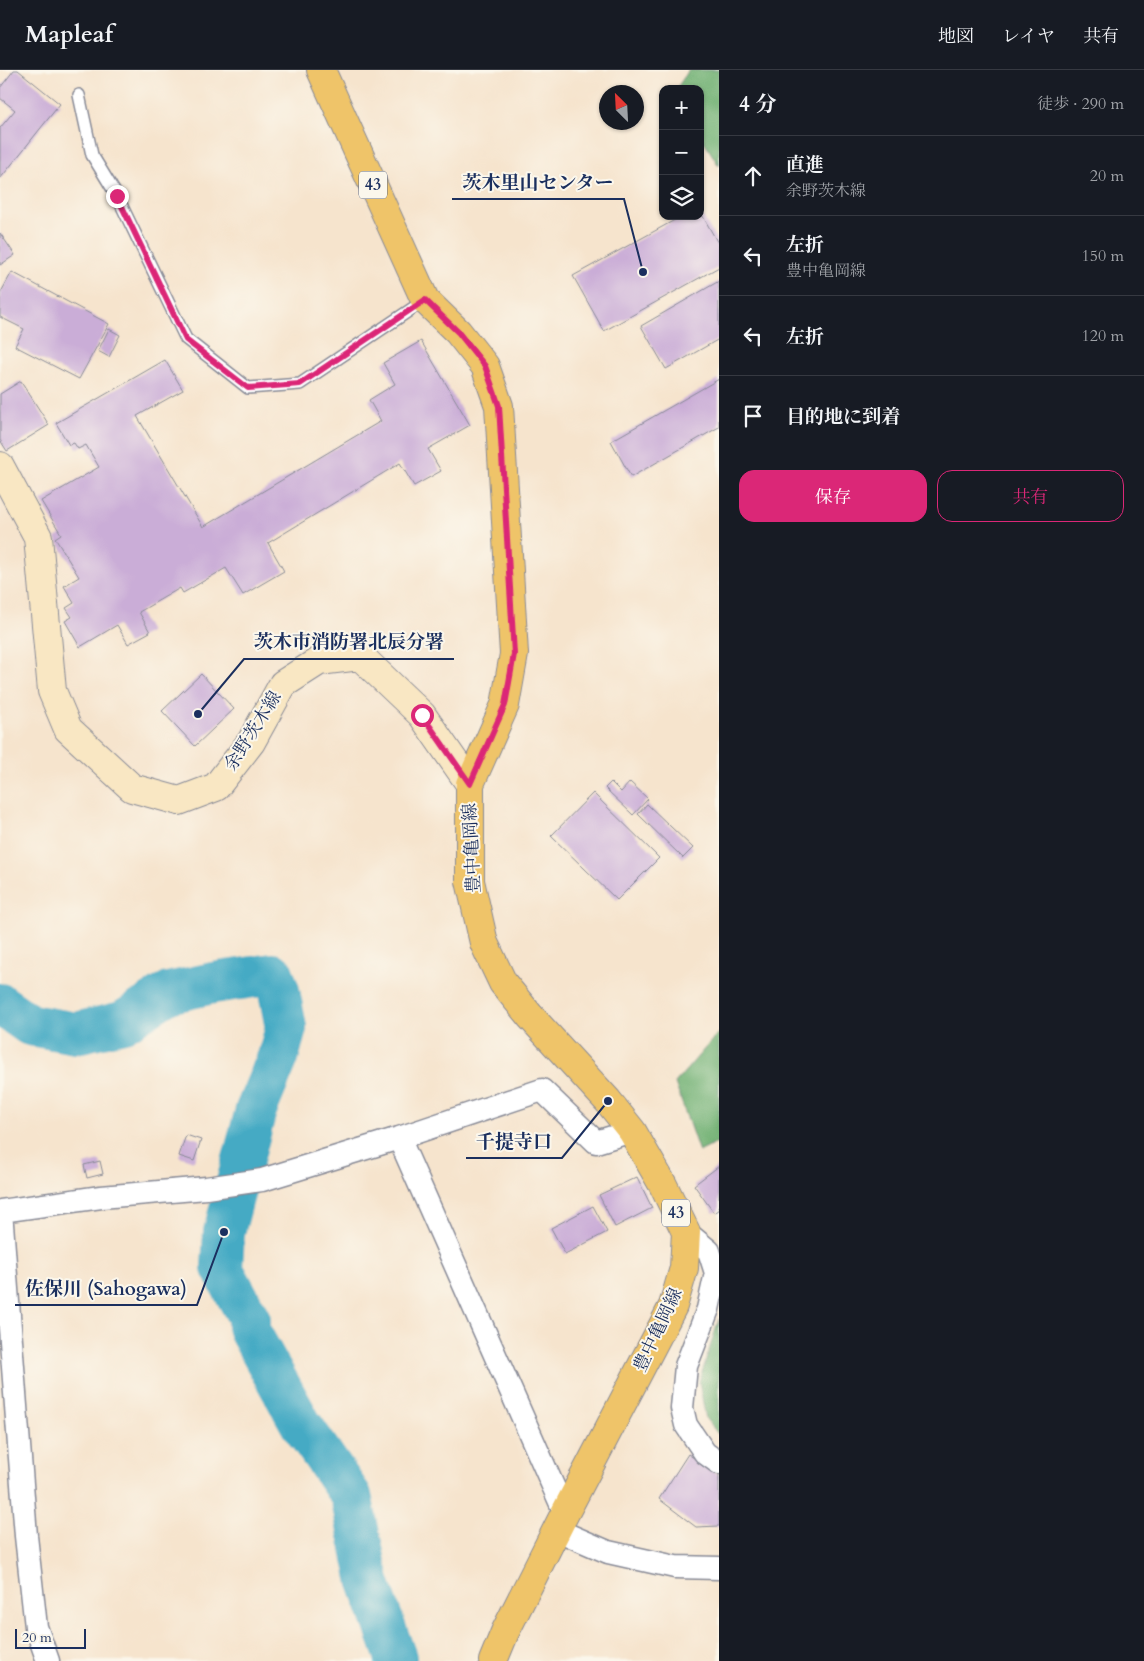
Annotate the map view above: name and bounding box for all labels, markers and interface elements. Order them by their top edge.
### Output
text: Mapleaf [25,18,113,51]
text: 地図 [938,24,974,49]
text: レイヤ [1002,24,1055,49]
text: 共有 [1083,24,1119,49]
north arrow [599,85,644,130]
map controls [659,85,704,220]
button: + [659,85,704,130]
text: 4 分 [739,90,776,119]
text: 徒歩 · 290 m [1037,93,1124,115]
button: − [659,130,704,175]
text: 直進 [786,152,824,178]
icon: ahead [739,162,767,190]
callout: 茨木里山センター [452,165,624,199]
text: 20 m [1090,165,1124,187]
text: 茨木里山センター [462,170,614,196]
road number: 43 [359,172,387,198]
button: layers [659,175,704,220]
text: 余野茨木線 [786,180,866,202]
route end [106,185,129,208]
text: 左折 [786,232,824,258]
icon: left [739,242,767,270]
text: 150 m [1082,245,1124,267]
text: 豊中亀岡線 [786,260,866,282]
icon: left [739,322,767,350]
text: 左折 [786,324,824,350]
text: 120 m [1082,325,1124,347]
icon: arrive [739,402,767,430]
text: 目的地に到着 [786,404,900,430]
button: 保存 [739,470,927,522]
button: 共有 [937,470,1124,522]
callout: 茨木市消防署北辰分署 [244,625,454,659]
text: 茨木市消防署北辰分署 [254,629,444,655]
street label: 余野茨木線 [219,686,287,776]
route start [411,704,434,727]
street label: 豊中亀岡線 [457,802,487,894]
callout: 千提寺口 [466,1124,562,1158]
text: 千提寺口 [476,1129,552,1155]
road number: 43 [662,1200,690,1226]
callout: 佐保川 (Sahogawa) [15,1271,197,1305]
text: 佐保川 (Sahogawa) [25,1276,187,1302]
street label: 豊中亀岡線 [628,1284,688,1376]
scale bar [15,1626,86,1649]
text: 20 m [22,1628,52,1647]

